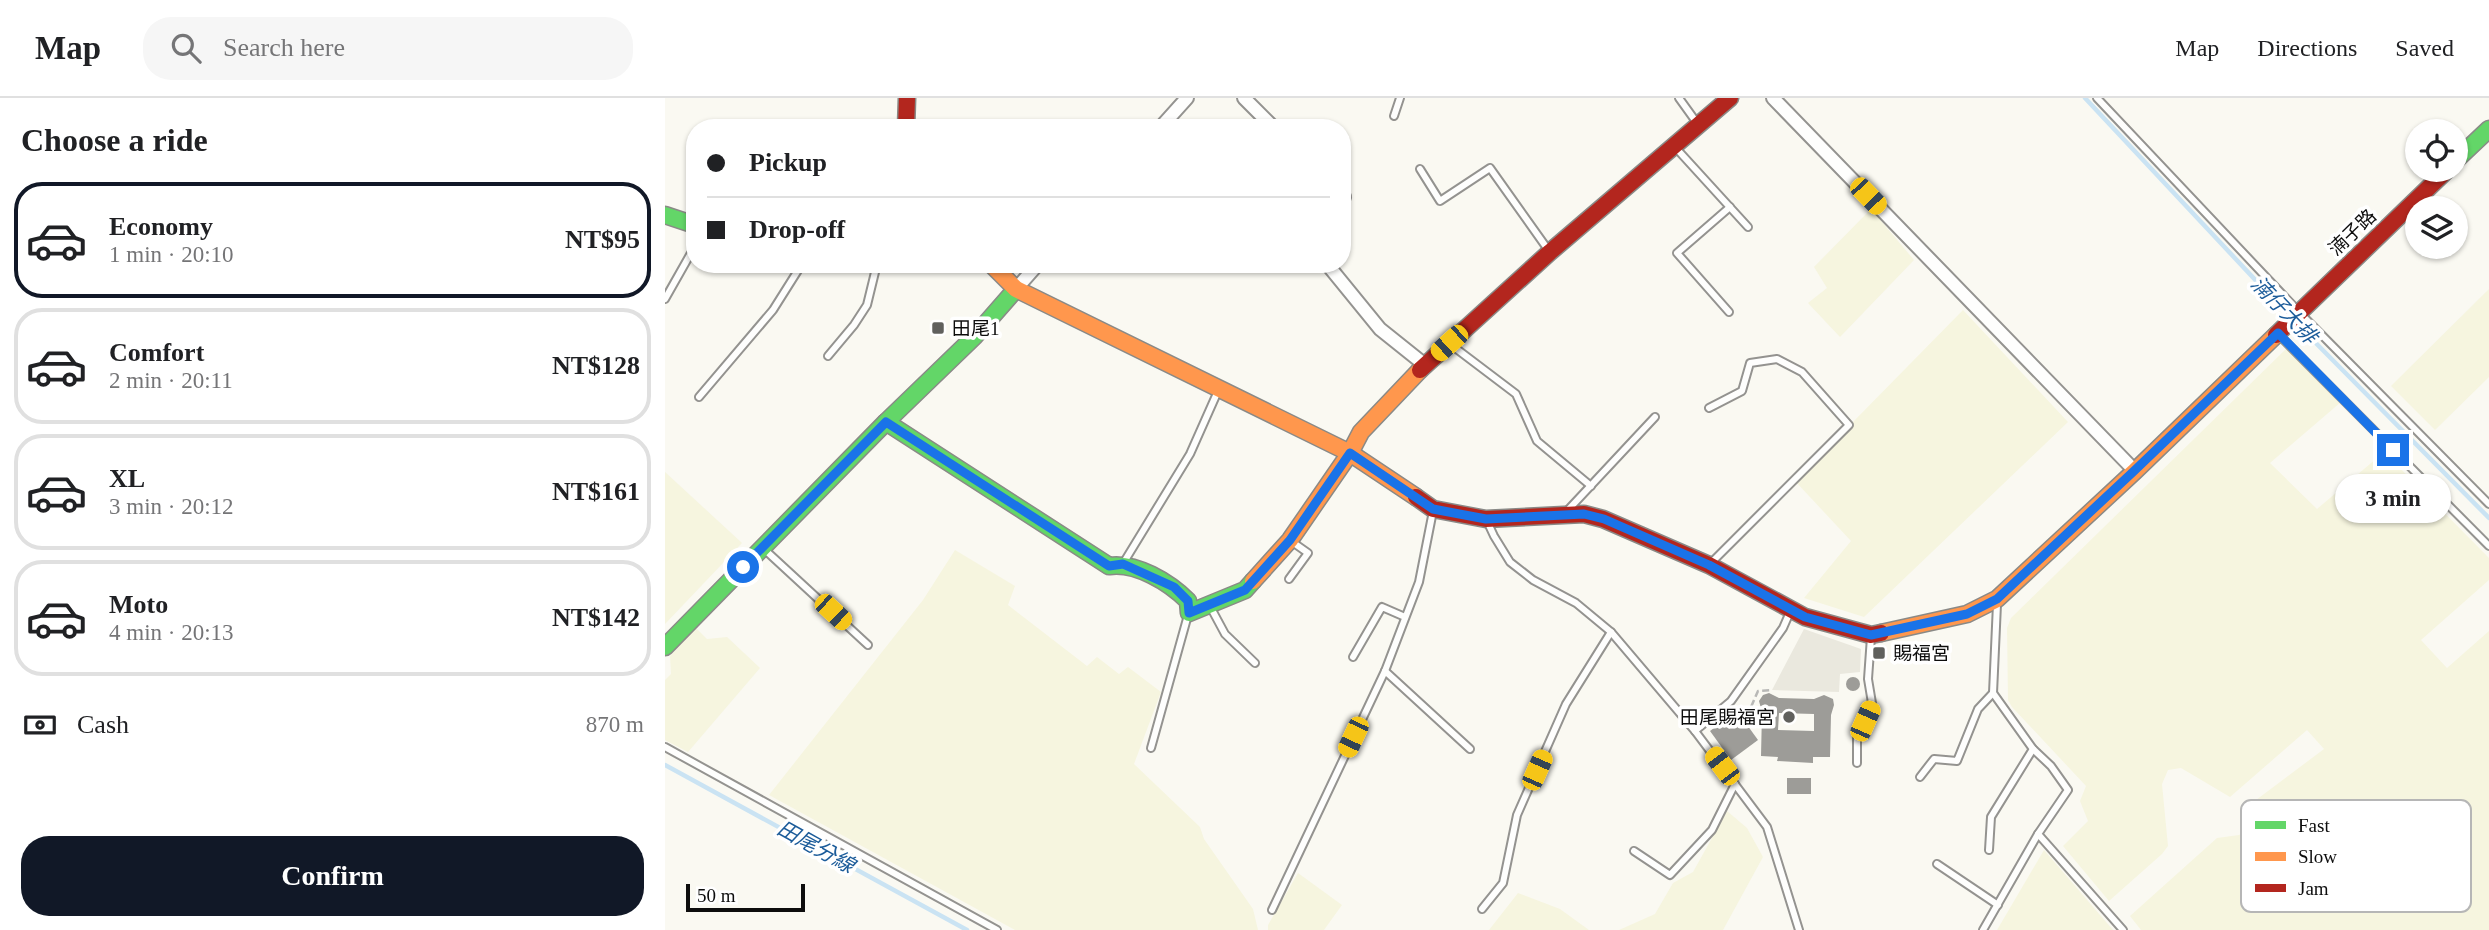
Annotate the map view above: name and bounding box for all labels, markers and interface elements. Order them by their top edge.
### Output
search box [143,17,633,80]
icon: search [167,29,205,67]
text: Map [35,30,101,66]
text: Search here [223,33,345,62]
text: Map [2175,35,2219,61]
text: Directions [2257,35,2357,61]
text: Saved [2395,35,2454,61]
map controls [2405,119,2468,259]
button: locate [2405,119,2468,182]
text: Choose a ride [21,122,208,158]
text: Pickup [749,148,827,177]
car [1846,174,1891,218]
button: layers [2405,196,2468,259]
street label: 湳子路 [2325,205,2380,260]
icon: car [25,209,88,272]
text: Economy [109,212,213,241]
text: Drop-off [749,215,845,244]
text: NT$95 [565,225,640,254]
text: 1 min · 20:10 [109,242,234,267]
water label: 湳仔大排 [2246,271,2324,351]
place label: 田尾1 [952,318,1000,339]
marker: 田尾1 [930,320,946,336]
car [1427,321,1472,365]
icon: car [25,335,88,398]
text: Comfort [109,338,204,367]
text: NT$128 [552,351,640,380]
text: 2 min · 20:11 [109,368,233,393]
route end [2377,434,2409,466]
icon: car [25,461,88,524]
text: XL [109,464,145,493]
callout: 3 min [2335,474,2451,524]
text: NT$161 [552,477,640,506]
text: 3 min [2365,486,2421,511]
text: 3 min · 20:12 [109,494,234,519]
route start [727,551,759,583]
icon: car [25,587,88,650]
text: Moto [109,590,168,619]
car [811,590,856,634]
text: NT$142 [552,603,640,632]
text: 4 min · 20:13 [109,620,234,645]
place label: 賜福宮 [1893,643,1950,664]
marker: 賜福宮 [1871,645,1887,661]
car [1847,698,1884,744]
icon: cash [21,706,59,744]
place label: 田尾賜福宮 [1680,707,1775,728]
marker: 田尾賜福宮 [1781,709,1797,725]
text: Cash [77,710,129,739]
text: 870 m [586,712,644,737]
car [1335,714,1372,760]
car [1701,743,1744,789]
car [1519,747,1556,793]
legend [2241,800,2471,912]
text: Fast [2298,815,2330,836]
water label: 田尾分線 [773,816,860,879]
button: Confirm [21,836,644,916]
text: Slow [2298,846,2337,867]
text: Jam [2298,878,2329,899]
scale bar [686,881,805,913]
text: 50 m [697,885,736,906]

